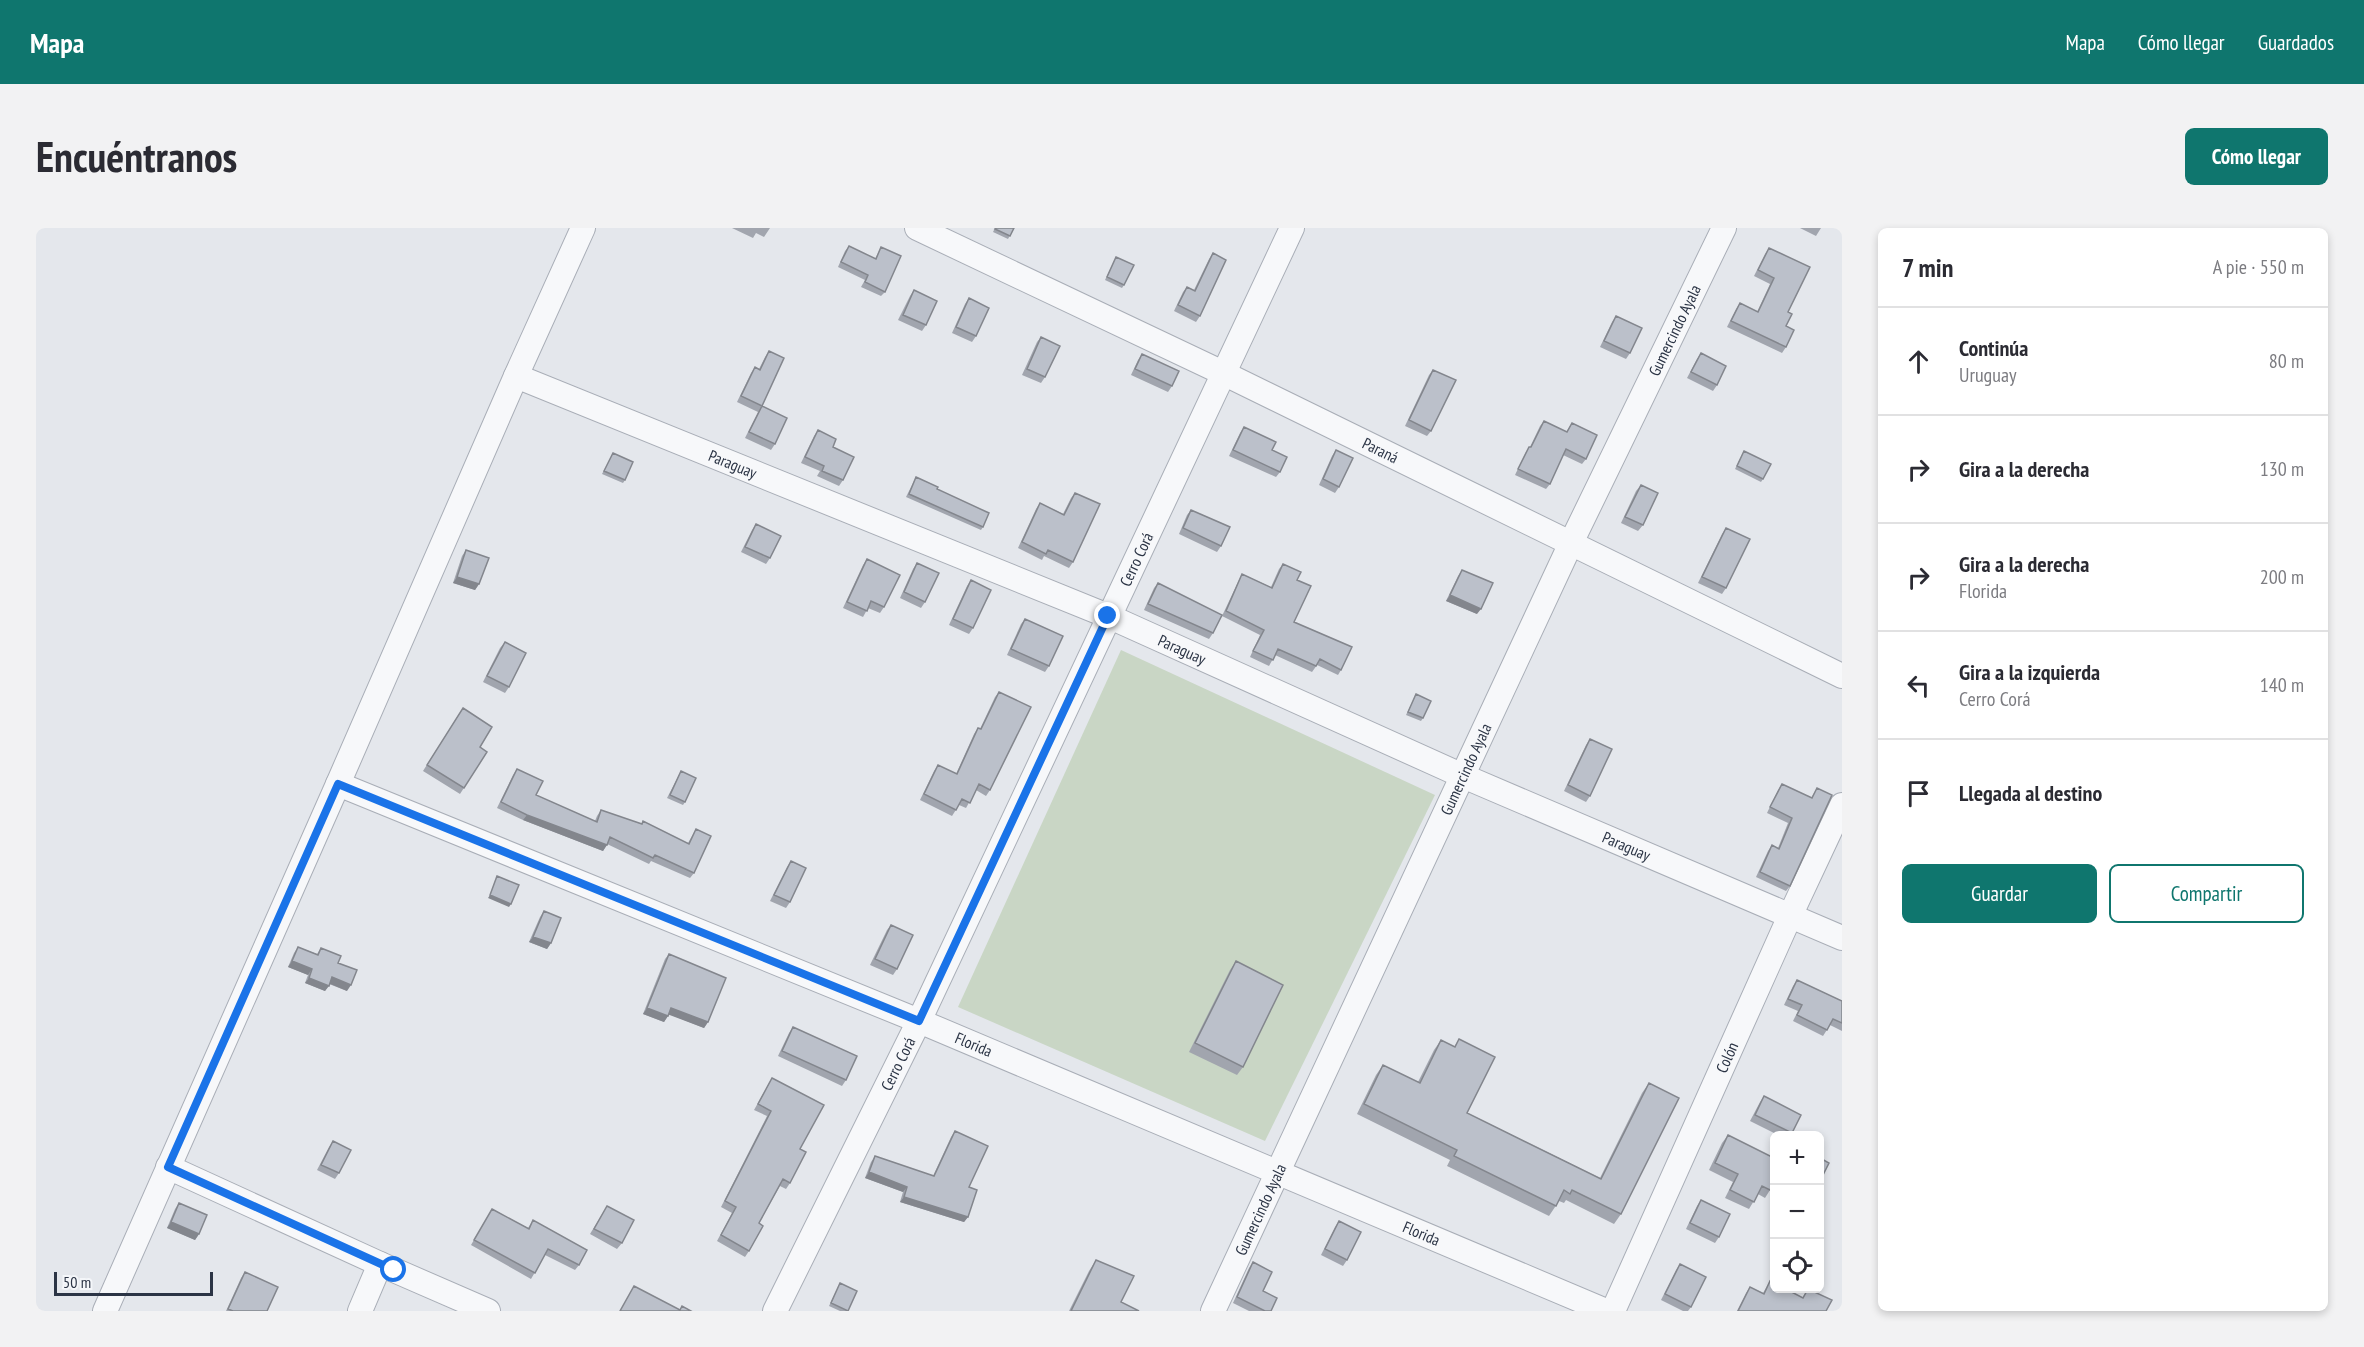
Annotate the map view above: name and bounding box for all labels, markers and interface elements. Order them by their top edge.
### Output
text: Mapa [30,24,84,61]
text: Mapa [2066,29,2105,56]
text: Cómo llegar [2138,29,2225,56]
text: Guardados [2258,29,2334,56]
button: Cómo llegar [2185,128,2328,185]
text: Encuéntranos [36,129,237,184]
text: 7 min [1902,251,1953,284]
text: A pie · 550 m [2213,254,2304,280]
street label: Gumercindo Ayala [1644,281,1705,379]
text: Continúa [1959,334,2028,362]
icon: ahead [1902,345,1935,378]
text: 80 m [2269,348,2304,374]
text: Uruguay [1959,362,2016,388]
street label: Paraná [1359,433,1402,467]
street label: Paraguay [706,445,760,483]
icon: right [1902,453,1935,486]
text: Gira a la derecha [1959,455,2089,483]
text: 130 m [2260,456,2304,482]
street label: Cerro Corá [1115,529,1157,589]
text: Gira a la derecha [1959,550,2089,578]
icon: right [1902,561,1935,594]
text: 200 m [2260,564,2304,590]
text: Florida [1959,578,2007,604]
route end [1094,602,1120,628]
street label: Paraguay [1155,630,1209,669]
text: Gira a la izquierda [1959,658,2100,686]
icon: left [1902,669,1935,702]
text: 140 m [2260,672,2304,698]
text: Cerro Corá [1959,686,2030,712]
street label: Gumercindo Ayala [1436,720,1496,818]
icon: arrive [1902,777,1935,810]
text: Llegada al destino [1959,779,2102,807]
street label: Paraguay [1599,827,1654,865]
button: Guardar [1902,864,2097,923]
button: Compartir [2109,864,2304,923]
street label: Florida [952,1027,995,1061]
street label: Cerro Corá [876,1034,919,1094]
street label: Colón [1711,1039,1742,1076]
map controls [1770,1131,1824,1293]
button: + [1770,1131,1824,1185]
street label: Gumercindo Ayala [1230,1160,1290,1259]
button: − [1770,1185,1824,1239]
street label: Florida [1400,1216,1443,1250]
button: locate [1770,1239,1824,1293]
route start [380,1256,406,1282]
scale bar [54,1269,213,1296]
text: 50 m [63,1272,91,1292]

